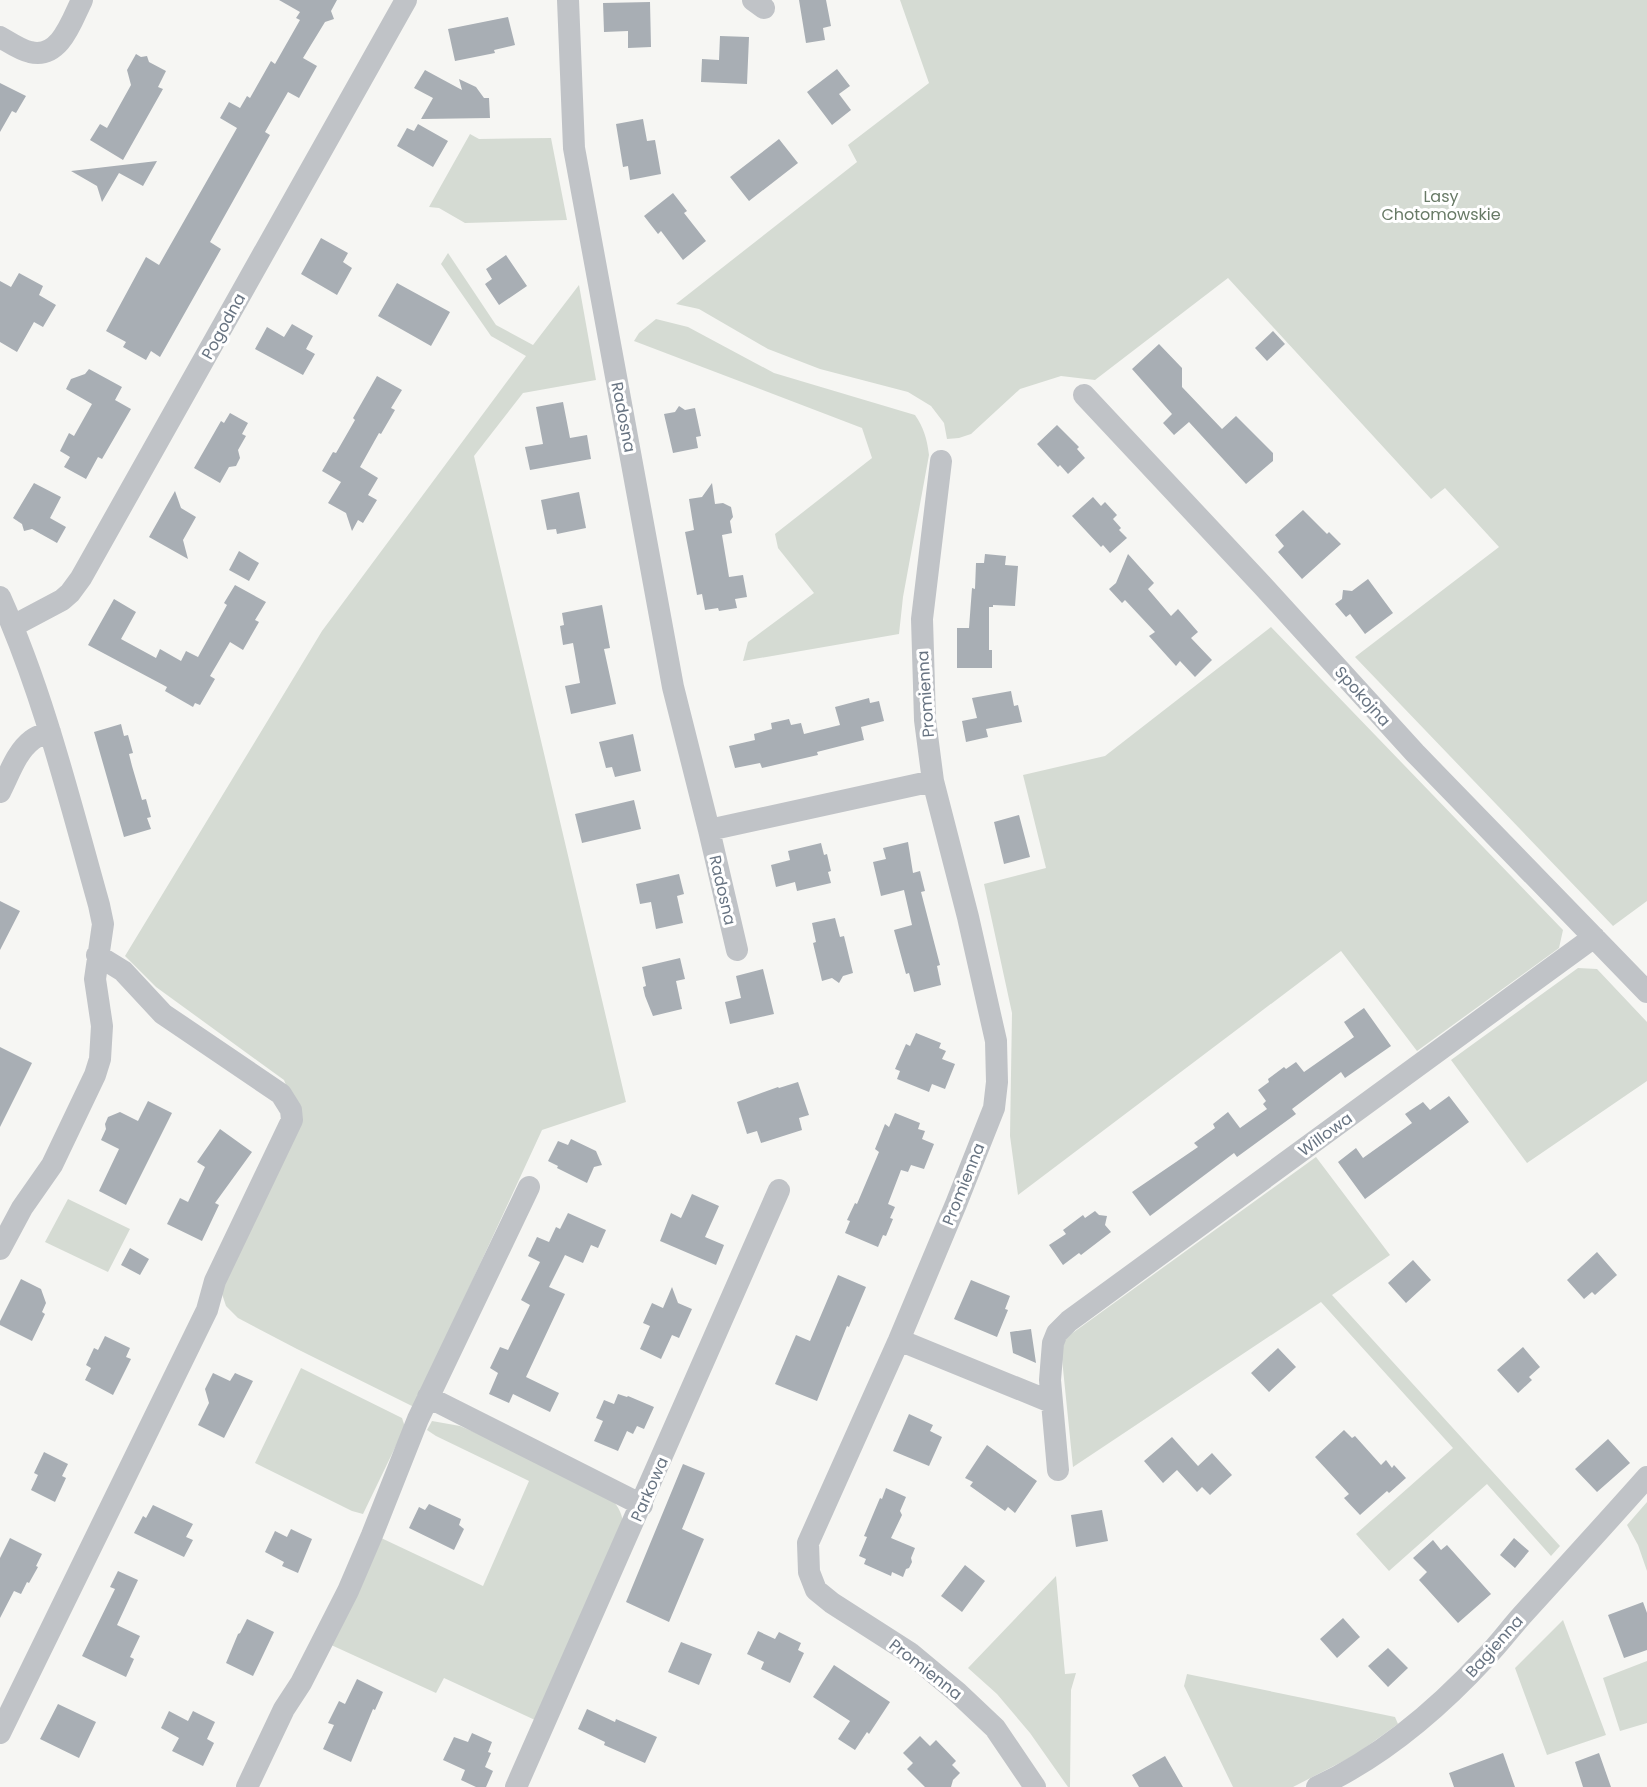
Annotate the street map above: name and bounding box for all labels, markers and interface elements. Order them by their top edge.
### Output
park label: Lasy Chotomowskie [1381,185,1501,226]
street label: Pogodna [196,289,251,363]
street label: Radosna [605,380,642,454]
street label: Promienna [911,650,940,738]
street label: Spokojna [1329,661,1396,732]
street label: Radosna [703,853,742,927]
street label: Willowa [1294,1107,1357,1162]
street label: Promienna [936,1139,990,1229]
street label: Parkowa [625,1453,674,1525]
street label: Bagienna [1460,1610,1529,1682]
street label: Promienna [884,1634,967,1705]

